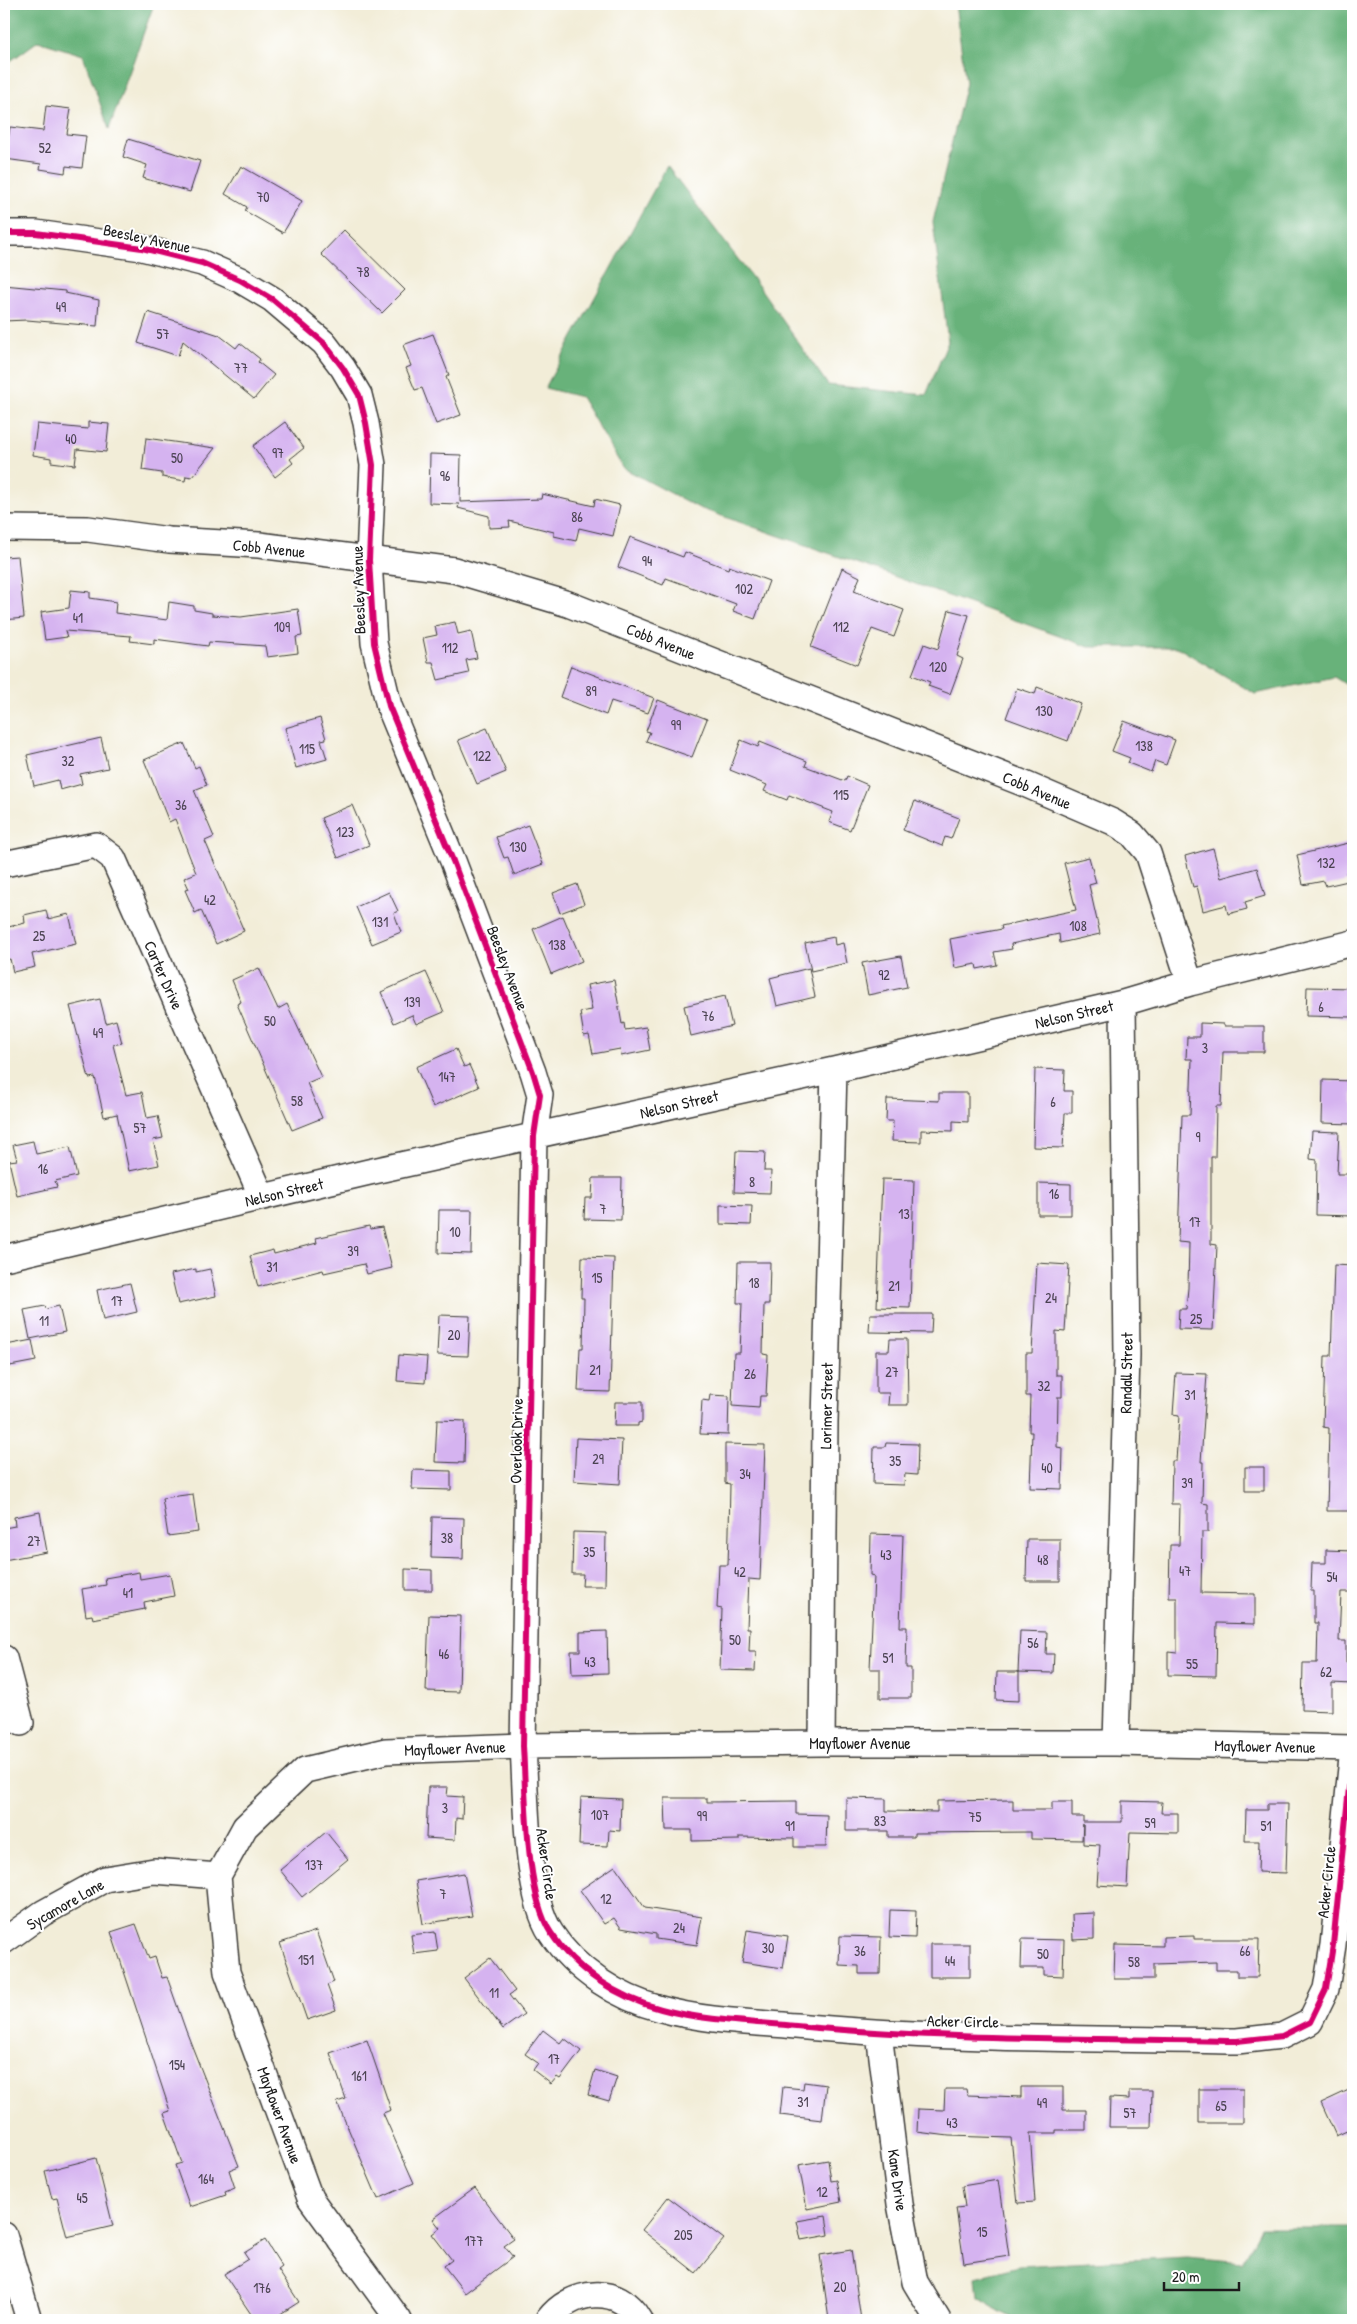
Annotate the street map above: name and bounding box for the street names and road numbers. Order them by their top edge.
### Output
street label: Beesley Avenue [101,218,193,258]
street label: Cobb Avenue [232,533,307,563]
street label: Beesley Avenue [345,545,371,635]
street label: Cobb Avenue [623,617,699,665]
street label: Cobb Avenue [999,766,1075,815]
street label: Beesley Avenue [482,923,534,1014]
street label: Carter Drive [139,937,189,1013]
street label: Nelson Street [1033,994,1116,1034]
street label: Nelson Street [638,1084,721,1124]
street label: Nelson Street [243,1172,326,1212]
street label: Randall Street [1114,1332,1138,1414]
street label: Lorimer Street [814,1362,838,1449]
street label: Overlook Drive [504,1397,528,1484]
street label: Mayflower Avenue [809,1732,911,1754]
street label: Mayflower Avenue [1214,1734,1317,1758]
street label: Mayflower Avenue [404,1735,507,1761]
street label: Acker Circle [531,1827,563,1902]
street label: Acker Circle [1311,1844,1341,1919]
street label: Sycamore Lane [22,1873,108,1935]
street label: Acker Circle [927,2009,1000,2033]
street label: Mayflower Avenue [252,2064,308,2167]
street label: Kane Drive [883,2148,913,2213]

